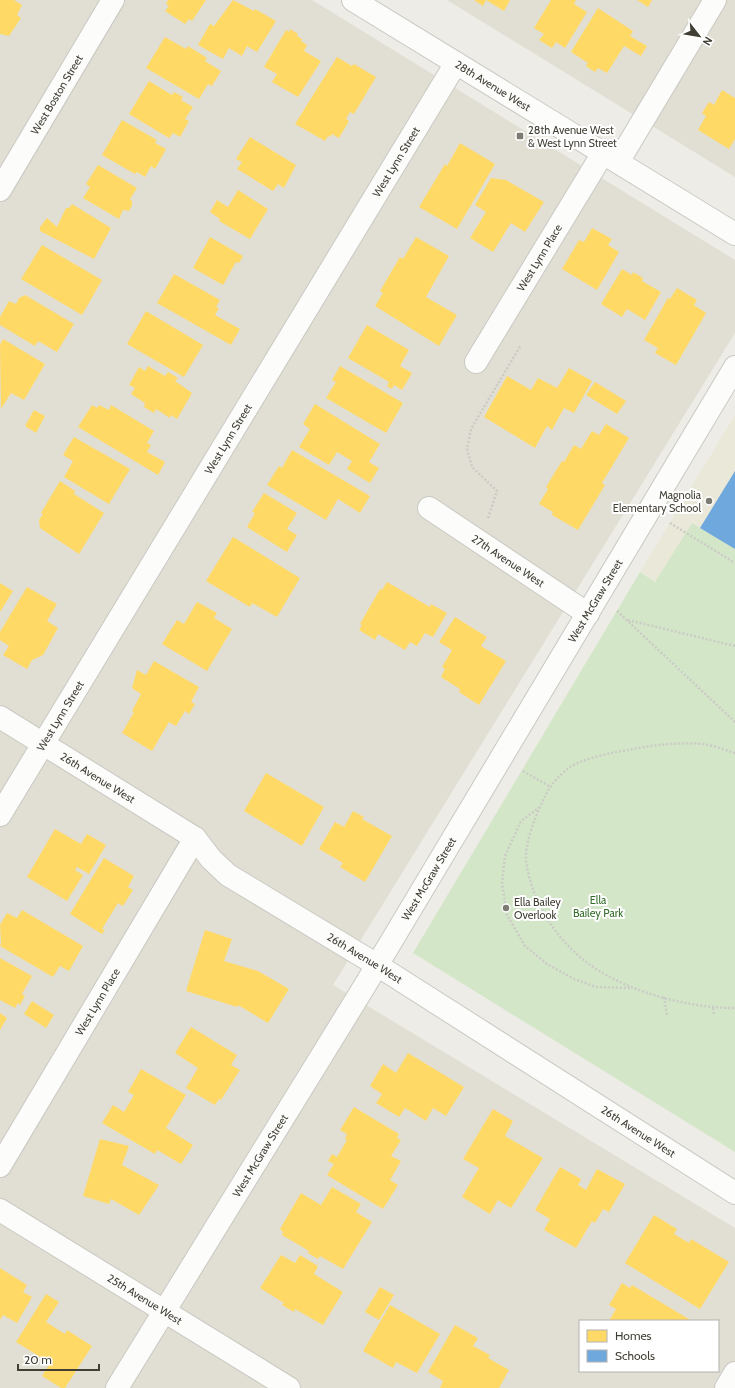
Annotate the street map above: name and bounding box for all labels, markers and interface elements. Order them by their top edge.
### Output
north arrow [679,16,719,56]
text: N [700,34,716,48]
street label: West Boston Street [28,52,86,137]
street label: 28th Avenue West [453,57,533,114]
place label: 28th Avenue West & West Lynn Street [528,123,617,150]
street label: West Lynn Street [369,124,423,199]
marker: 28th Avenue West & West Lynn Street [515,131,525,141]
street label: West Lynn Place [514,221,565,294]
street label: West Lynn Street [201,401,255,476]
place label: Magnolia Elementary School [613,488,702,515]
marker: Magnolia Elementary School [704,496,714,506]
street label: 27th Avenue West [469,531,547,590]
street label: West McGraw Street [565,556,626,645]
street label: West Lynn Street [33,678,87,754]
street label: 26th Avenue West [58,749,138,806]
street label: West McGraw Street [398,834,459,923]
park label: Ella Bailey Park [573,893,623,920]
place label: Ella Bailey Overlook [514,895,561,922]
marker: Ella Bailey Overlook [501,903,511,913]
street label: 26th Avenue West [325,930,405,986]
street label: West Lynn Place [72,965,123,1038]
street label: 26th Avenue West [598,1102,678,1160]
street label: West McGraw Street [229,1111,291,1200]
street label: 25th Avenue West [105,1271,185,1328]
legend [579,1320,719,1372]
text: Homes [615,1328,652,1343]
scale bar [18,1346,99,1372]
text: Schools [615,1348,655,1363]
text: 20 m [24,1352,52,1367]

